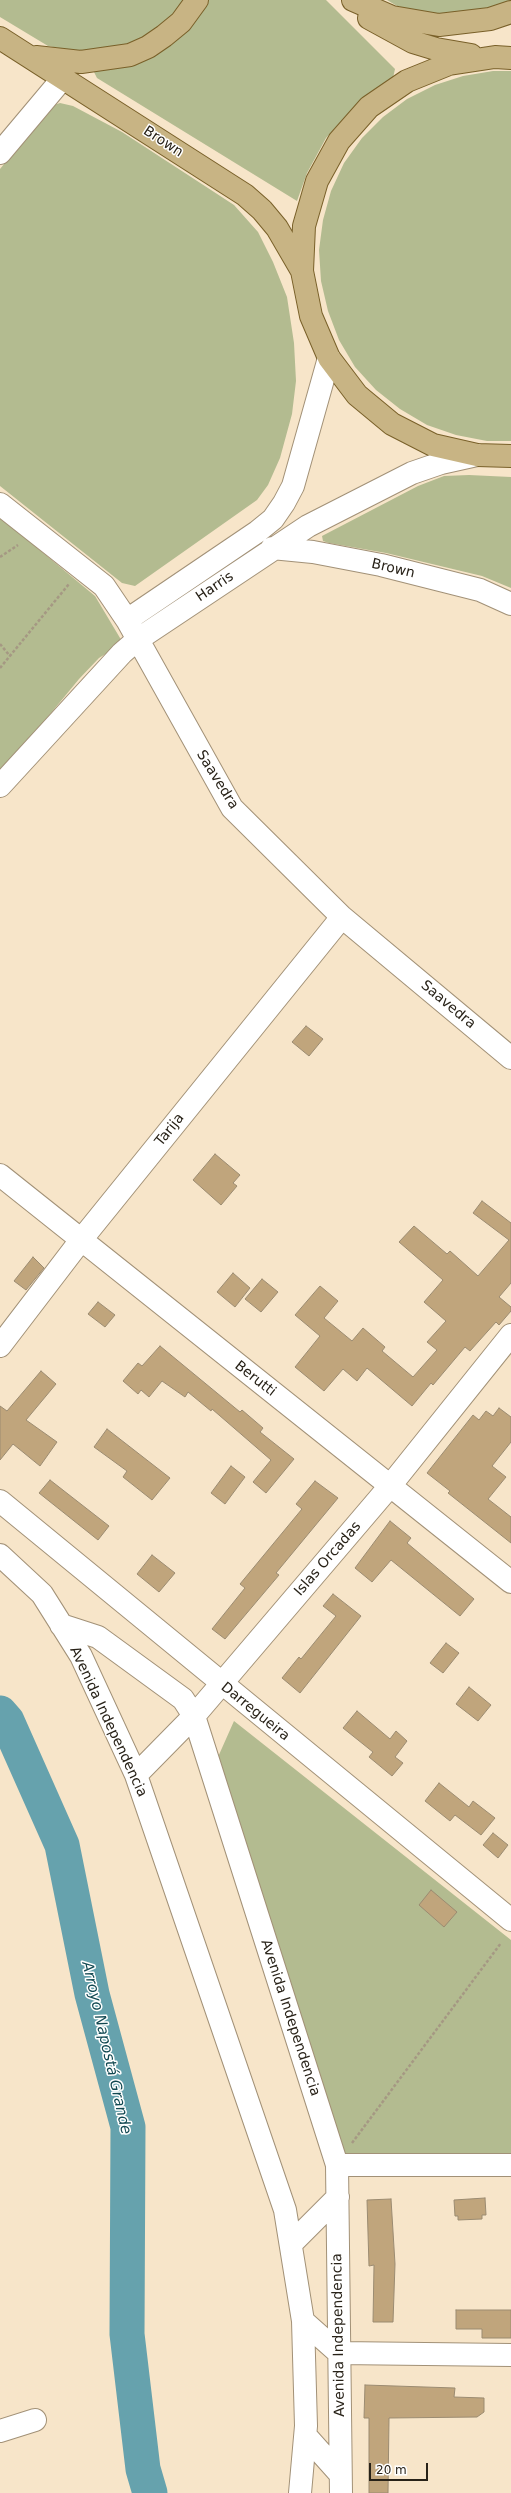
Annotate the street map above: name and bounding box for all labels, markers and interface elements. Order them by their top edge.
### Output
street label: Brown [140,123,186,161]
street label: Brown [370,556,416,582]
street label: Harris [193,568,237,606]
street label: Saavedra [192,747,242,813]
street label: Saavedra [417,977,479,1033]
street label: Tarija [152,1110,188,1150]
street label: Berutti [231,1358,279,1400]
street label: Islas Orcadas [291,1518,365,1600]
street label: Avenida Independencia [66,1644,150,1800]
street label: Darregueira [217,1679,293,1745]
street label: Avenida Independencia [257,1938,323,2098]
water label: Arroyo Napostá Grande [77,1960,135,2136]
street label: Avenida Independencia [329,2253,349,2417]
scale bar [371,2455,430,2481]
text: 20 m [376,2463,407,2477]

